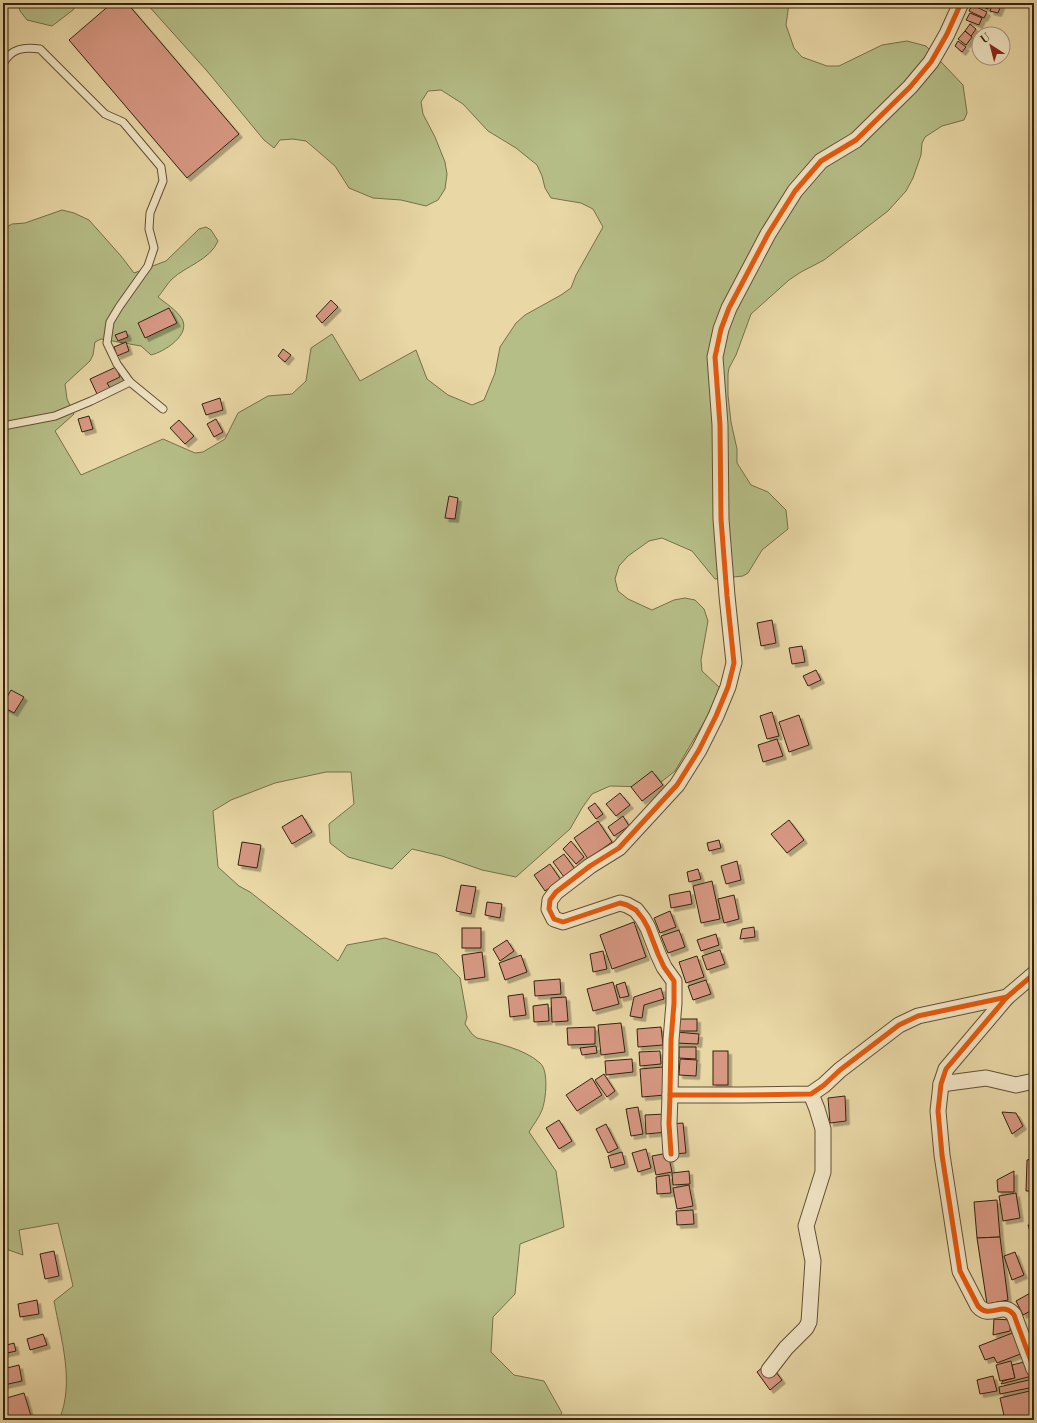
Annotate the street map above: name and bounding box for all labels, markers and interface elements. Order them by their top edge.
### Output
north arrow [971,26,1011,66]
text: U [978,30,994,47]

